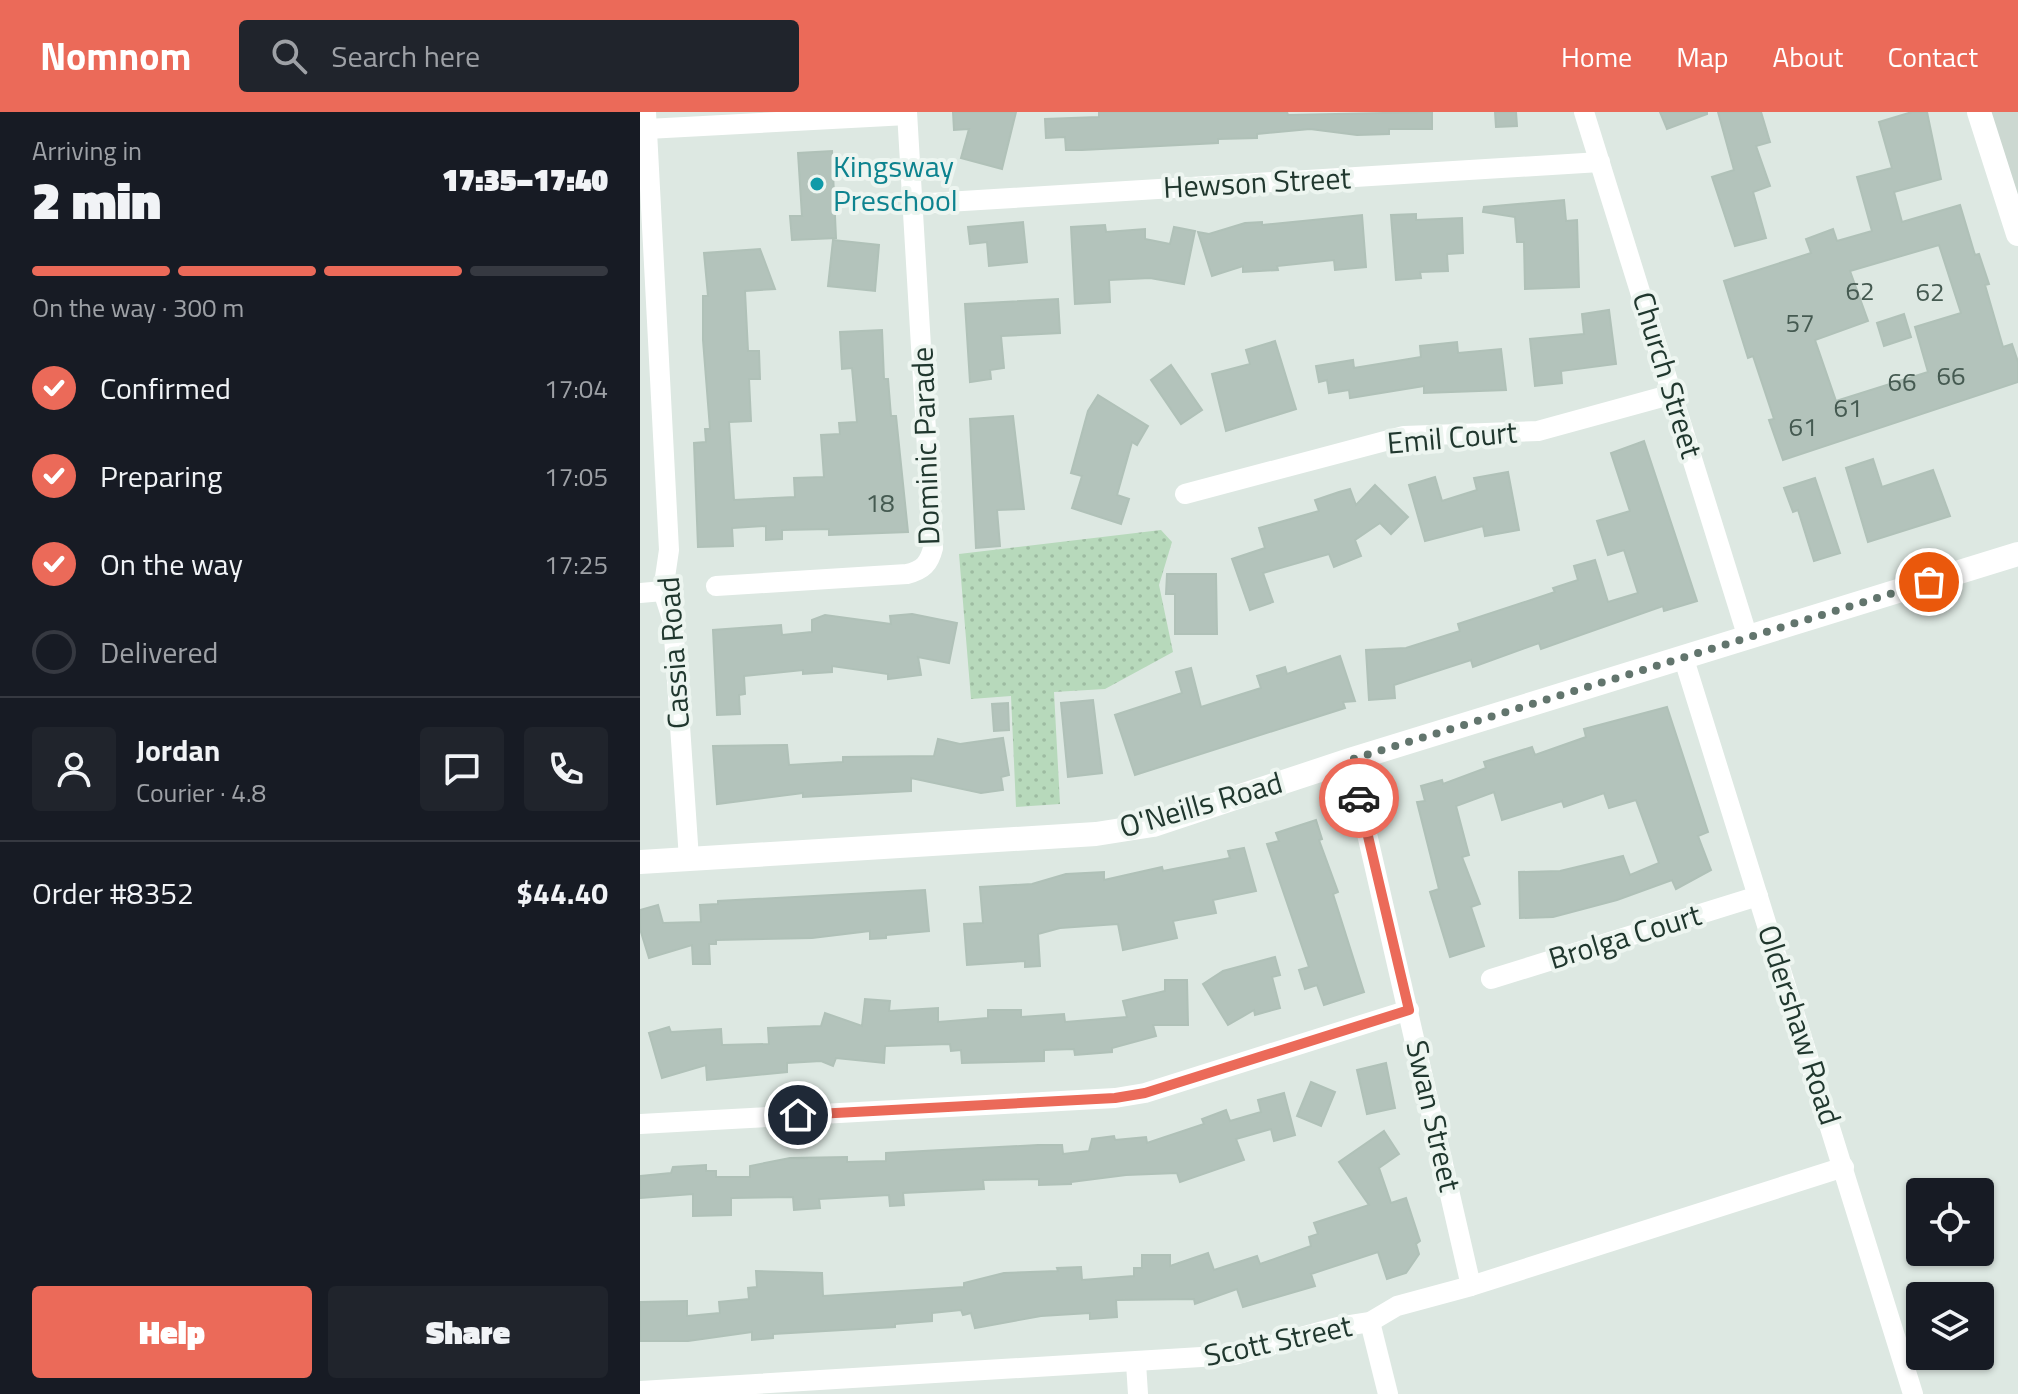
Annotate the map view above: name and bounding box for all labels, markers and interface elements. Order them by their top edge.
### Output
search box [239,20,799,92]
text: Nomnom [40,27,191,85]
text: Search here [331,33,480,79]
icon: search [267,34,311,78]
text: Home [1561,35,1632,78]
text: Map [1676,35,1729,78]
text: About [1773,35,1843,78]
text: Contact [1887,35,1978,78]
text: Arriving in [32,131,142,170]
place label: Kingsway Preschool [833,143,958,223]
street label: Hewson Street [1162,154,1352,210]
text: 17:35–17:40 [442,157,608,203]
text: 2 min [32,160,161,239]
marker: Kingsway Preschool [808,175,826,193]
house number: 62 [1845,271,1875,310]
house number: 62 [1915,272,1945,311]
street label: Church Street [1621,286,1715,464]
text: On the way · 300 m [32,288,244,327]
house number: 57 [1785,303,1815,342]
street label: Dominic Parade [899,346,951,546]
house number: 66 [1936,356,1966,395]
house number: 66 [1887,362,1917,401]
text: Confirmed [100,365,231,411]
icon: check [32,366,76,410]
text: 17:04 [544,369,608,408]
house number: 61 [1833,388,1863,427]
house number: 61 [1788,407,1818,446]
street label: Emil Court [1385,408,1519,466]
text: Preparing [100,453,222,499]
icon: check [32,454,76,498]
text: 17:05 [544,457,608,496]
house number: 18 [865,483,895,522]
text: On the way [100,541,243,587]
icon: check [32,542,76,586]
text: 17:25 [544,545,608,584]
pin [1895,548,1963,616]
icon: bag [1907,560,1951,604]
street label: Cassia Road [645,575,701,731]
text: Delivered [100,629,218,675]
button: person [32,727,116,811]
text: Jordan [136,727,220,773]
button: chat [420,727,504,811]
button: phone [524,727,608,811]
courier [1319,758,1399,838]
street label: O'Neills Road [1114,759,1287,849]
text: Courier · 4.8 [136,773,266,812]
icon: car [1337,776,1381,820]
text: Order #8352 [32,870,194,916]
text: $44.40 [516,870,608,916]
street label: Brolga Court [1543,891,1707,981]
street label: Oldershaw Road [1746,919,1854,1131]
street label: Swan Street [1394,1036,1474,1196]
pin [764,1081,832,1149]
icon: home [776,1093,820,1137]
map controls [1906,1178,1994,1370]
button: locate [1906,1178,1994,1266]
button: layers [1906,1282,1994,1370]
button: Help [32,1286,312,1378]
button: Share [328,1286,608,1378]
street label: Scott Street [1200,1302,1356,1378]

